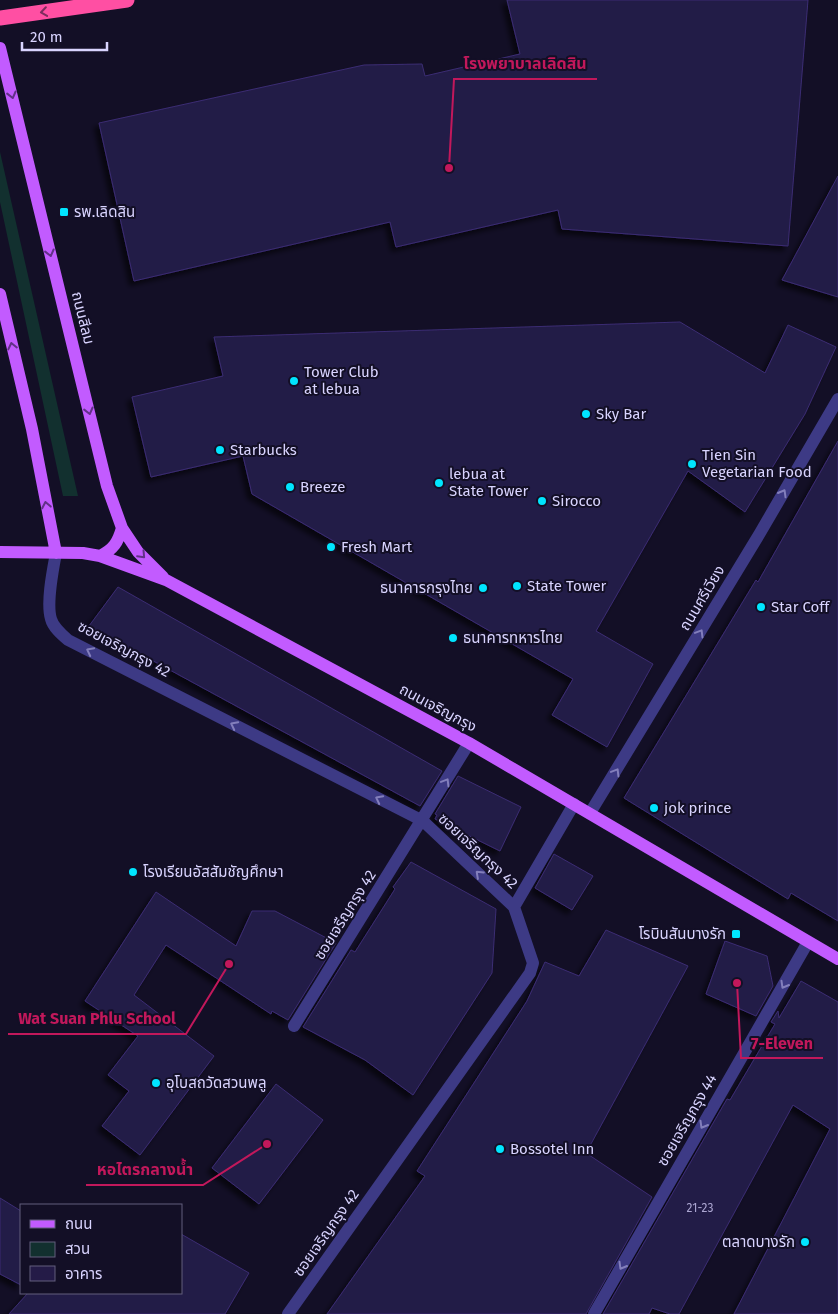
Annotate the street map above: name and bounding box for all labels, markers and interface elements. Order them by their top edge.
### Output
one-way arrow [40,6,49,16]
scale bar [22,20,108,52]
text: 20 m [30,28,63,46]
callout: โรงพยาบาลเลิดสิน [454,48,597,79]
text: โรงพยาบาลเลิดสิน [463,54,587,73]
one-way arrow [6,91,17,100]
place label: รพ.เลิดสิน [74,203,135,221]
marker: รพ.เลิดสิน [58,206,70,218]
one-way arrow [44,248,55,257]
street label: ถนนสีลม [68,290,98,346]
one-way arrow [7,341,18,350]
place label: Tower Club at lebua [304,363,379,398]
marker: Tower Club at lebua [288,375,300,387]
place label: Sky Bar [596,405,646,423]
one-way arrow [83,406,94,415]
marker: Sky Bar [580,408,592,420]
place label: Starbucks [230,441,297,459]
marker: Starbucks [214,444,226,456]
place label: Tien Sin Vegetarian Food [702,446,812,481]
marker: Tien Sin Vegetarian Food [686,458,698,470]
place label: lebua at State Tower [449,465,529,500]
marker: lebua at State Tower [433,477,445,489]
place label: Breeze [300,478,345,496]
marker: Breeze [284,481,296,493]
one-way arrow [777,489,787,498]
place label: Sirocco [552,492,601,510]
marker: Sirocco [536,495,548,507]
one-way arrow [42,500,52,509]
place label: Fresh Mart [341,538,413,556]
marker: Fresh Mart [325,541,337,553]
one-way arrow [136,550,145,559]
street label: ถนนศรีเวียง [676,562,728,634]
place label: State Tower [527,577,607,595]
place label: ธนาคารกรุงไทย [380,579,473,597]
marker: State Tower [511,580,523,592]
marker: ธนาคารกรุงไทย [477,582,489,594]
place label: Star Coff [771,598,830,616]
marker: Star Coff [755,601,767,613]
street label: ซอยเจริญกรุง 42 [75,617,173,681]
place label: ธนาคารทหารไทย [463,629,563,647]
one-way arrow [693,629,703,638]
marker: ธนาคารทหารไทย [447,632,459,644]
one-way arrow [86,647,95,657]
street label: ถนนเจริญกรุง [396,680,480,736]
one-way arrow [231,721,240,731]
one-way arrow [609,768,619,777]
one-way arrow [439,778,449,787]
one-way arrow [375,795,384,805]
place label: jok prince [663,799,731,817]
marker: jok prince [648,802,660,814]
street label: ซอยเจริญกรุง 42 [434,810,522,892]
place label: โรงเรียนอัสสัมชัญศึกษา [143,863,284,881]
marker: โรงเรียนอัสสัมชัญศึกษา [127,866,139,878]
street label: ซอยเจรืญกรุง 42 [310,867,380,963]
one-way arrow [475,870,484,879]
place label: โรบินสันบางรัก [639,925,726,943]
marker: โรบินสันบางรัก [730,928,742,940]
one-way arrow [780,979,790,988]
callout: Wat Suan Phlu School [8,1003,186,1034]
text: Wat Suan Phlu School [18,1009,176,1028]
callout: 7-Eleven [741,1027,823,1058]
text: 7-Eleven [751,1034,813,1053]
street label: ซอยเจริญกรุง 44 [653,1071,721,1169]
place label: อุโบสถวัดสวนพลู [166,1074,267,1092]
marker: อุโบสถวัดสวนพลู [150,1077,162,1089]
one-way arrow [699,1120,709,1129]
place label: Bossotel Inn [510,1140,594,1158]
marker: Bossotel Inn [494,1143,506,1155]
callout: หอไตรกลางน้ำ [86,1154,203,1185]
text: หอไตรกลางน้ำ [97,1158,193,1179]
street label: ซอยเจริญกรุง 42 [289,1186,363,1280]
house number: 21-23 [687,1201,713,1215]
legend [20,1204,182,1294]
text: ถนน [65,1215,92,1233]
place label: ตลาดบางรัก [722,1233,795,1251]
marker: ตลาดบางรัก [799,1236,811,1248]
text: สวน [65,1240,90,1258]
one-way arrow [618,1261,628,1270]
text: อาคาร [65,1265,102,1283]

